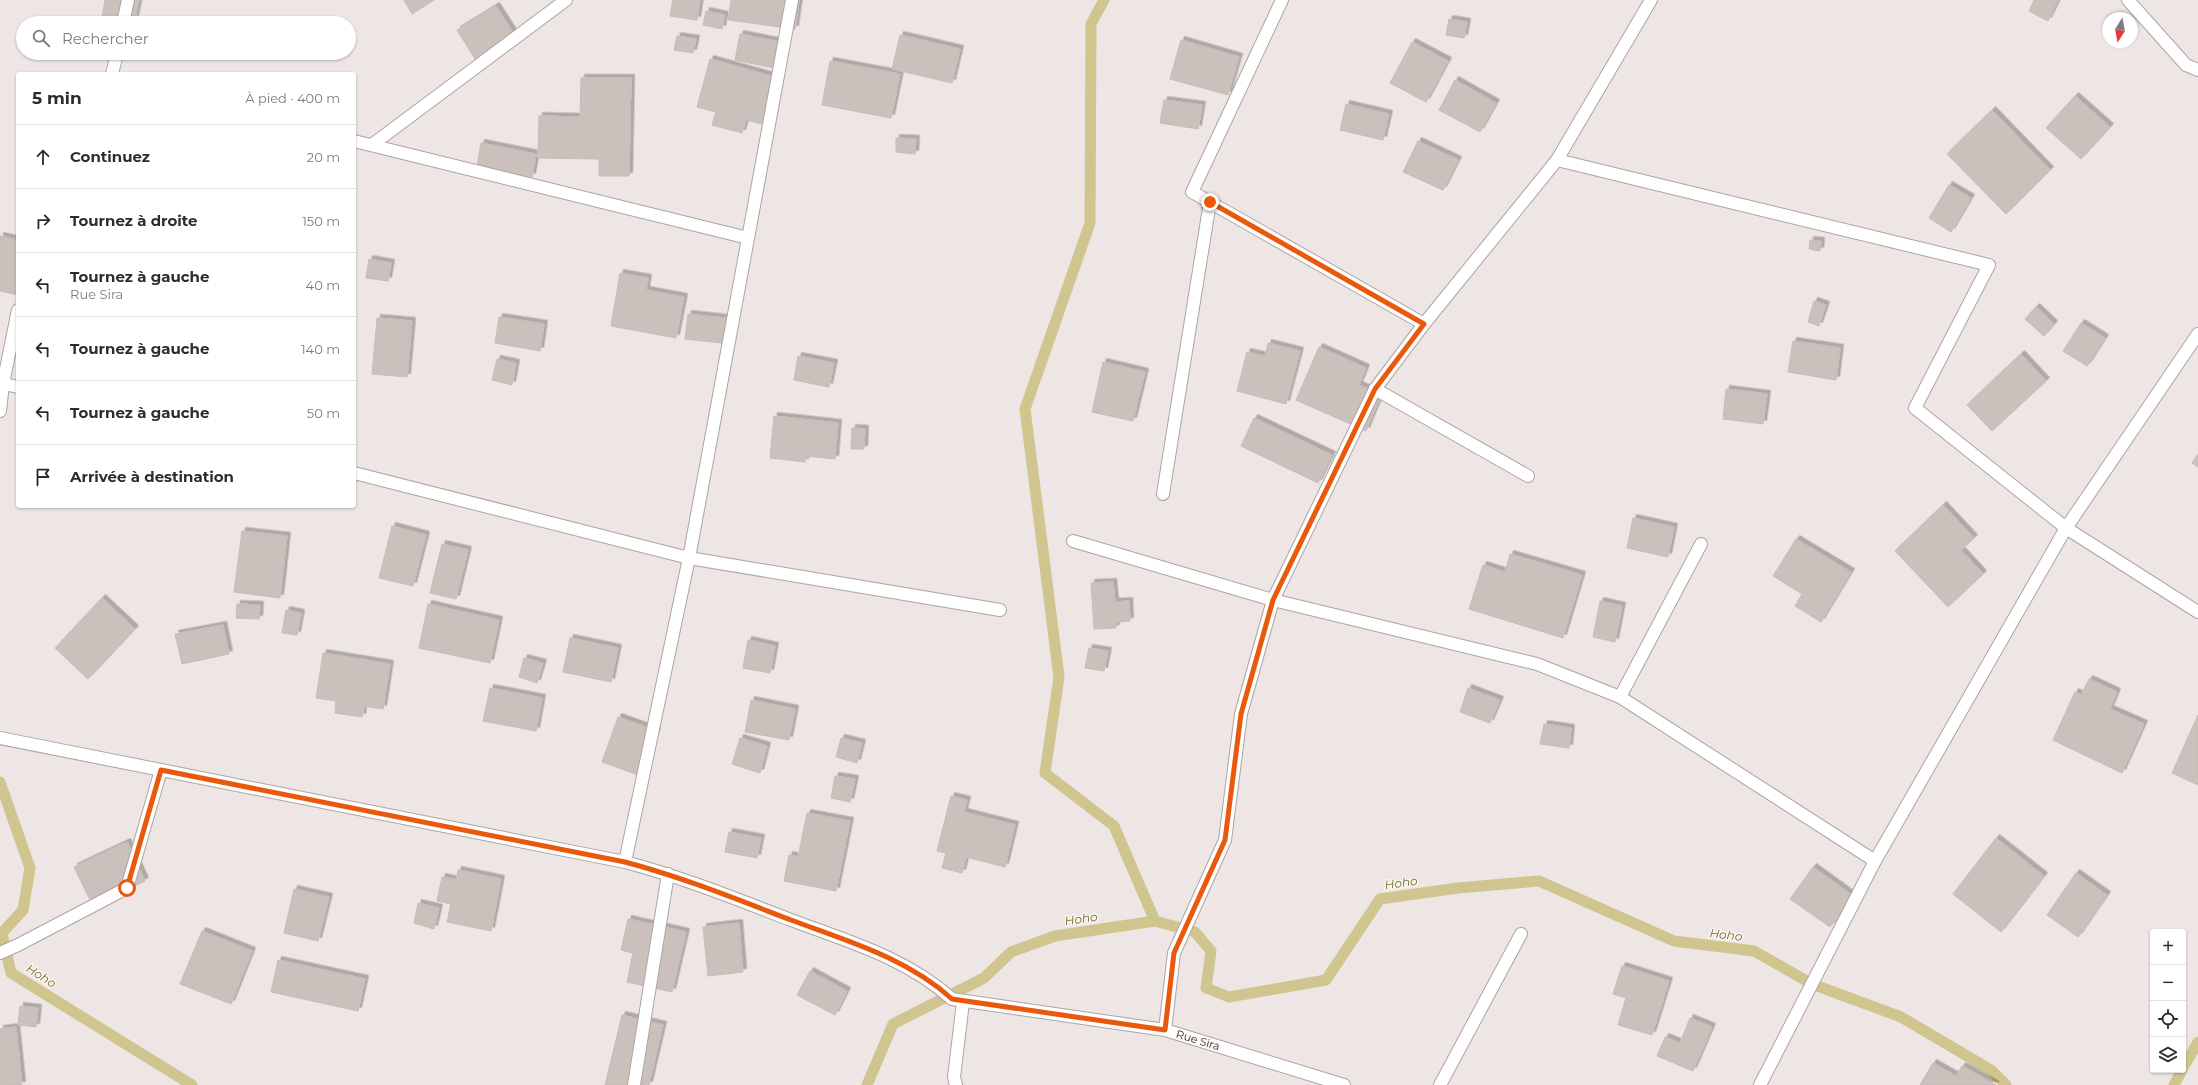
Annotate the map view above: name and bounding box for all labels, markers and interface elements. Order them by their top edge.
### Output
north arrow [2102,12,2138,48]
search box [16,16,356,60]
icon: search [30,27,52,49]
text: Rechercher [62,29,149,48]
text: 5 min [32,88,82,108]
text: À pied · 400 m [245,90,340,106]
icon: ahead [32,146,54,168]
text: Continuez [70,147,150,166]
text: 20 m [307,149,340,165]
route end [1201,193,1219,211]
icon: right [32,210,54,232]
text: Tournez à droite [70,211,198,230]
text: 150 m [302,213,340,229]
text: Tournez à gauche [70,267,209,286]
icon: left [32,274,54,296]
text: 40 m [306,277,340,293]
text: Rue Sira [70,286,123,302]
icon: left [32,338,54,360]
text: Tournez à gauche [70,339,209,358]
text: 140 m [301,341,340,357]
icon: left [32,402,54,424]
text: Tournez à gauche [70,403,209,422]
text: 50 m [307,405,340,421]
icon: arrive [32,466,54,488]
text: Arrivée à destination [70,467,234,486]
water label: Hoho [1384,873,1419,892]
route start [118,879,136,897]
water label: Hoho [1064,909,1099,928]
water label: Hoho [1709,925,1744,944]
map controls [2150,929,2186,1073]
button: + [2150,929,2186,965]
water label: Hoho [23,960,60,991]
button: − [2150,965,2186,1001]
button: locate [2150,1001,2186,1037]
street label: Rue Sira [1174,1027,1222,1053]
button: layers [2150,1037,2186,1073]

